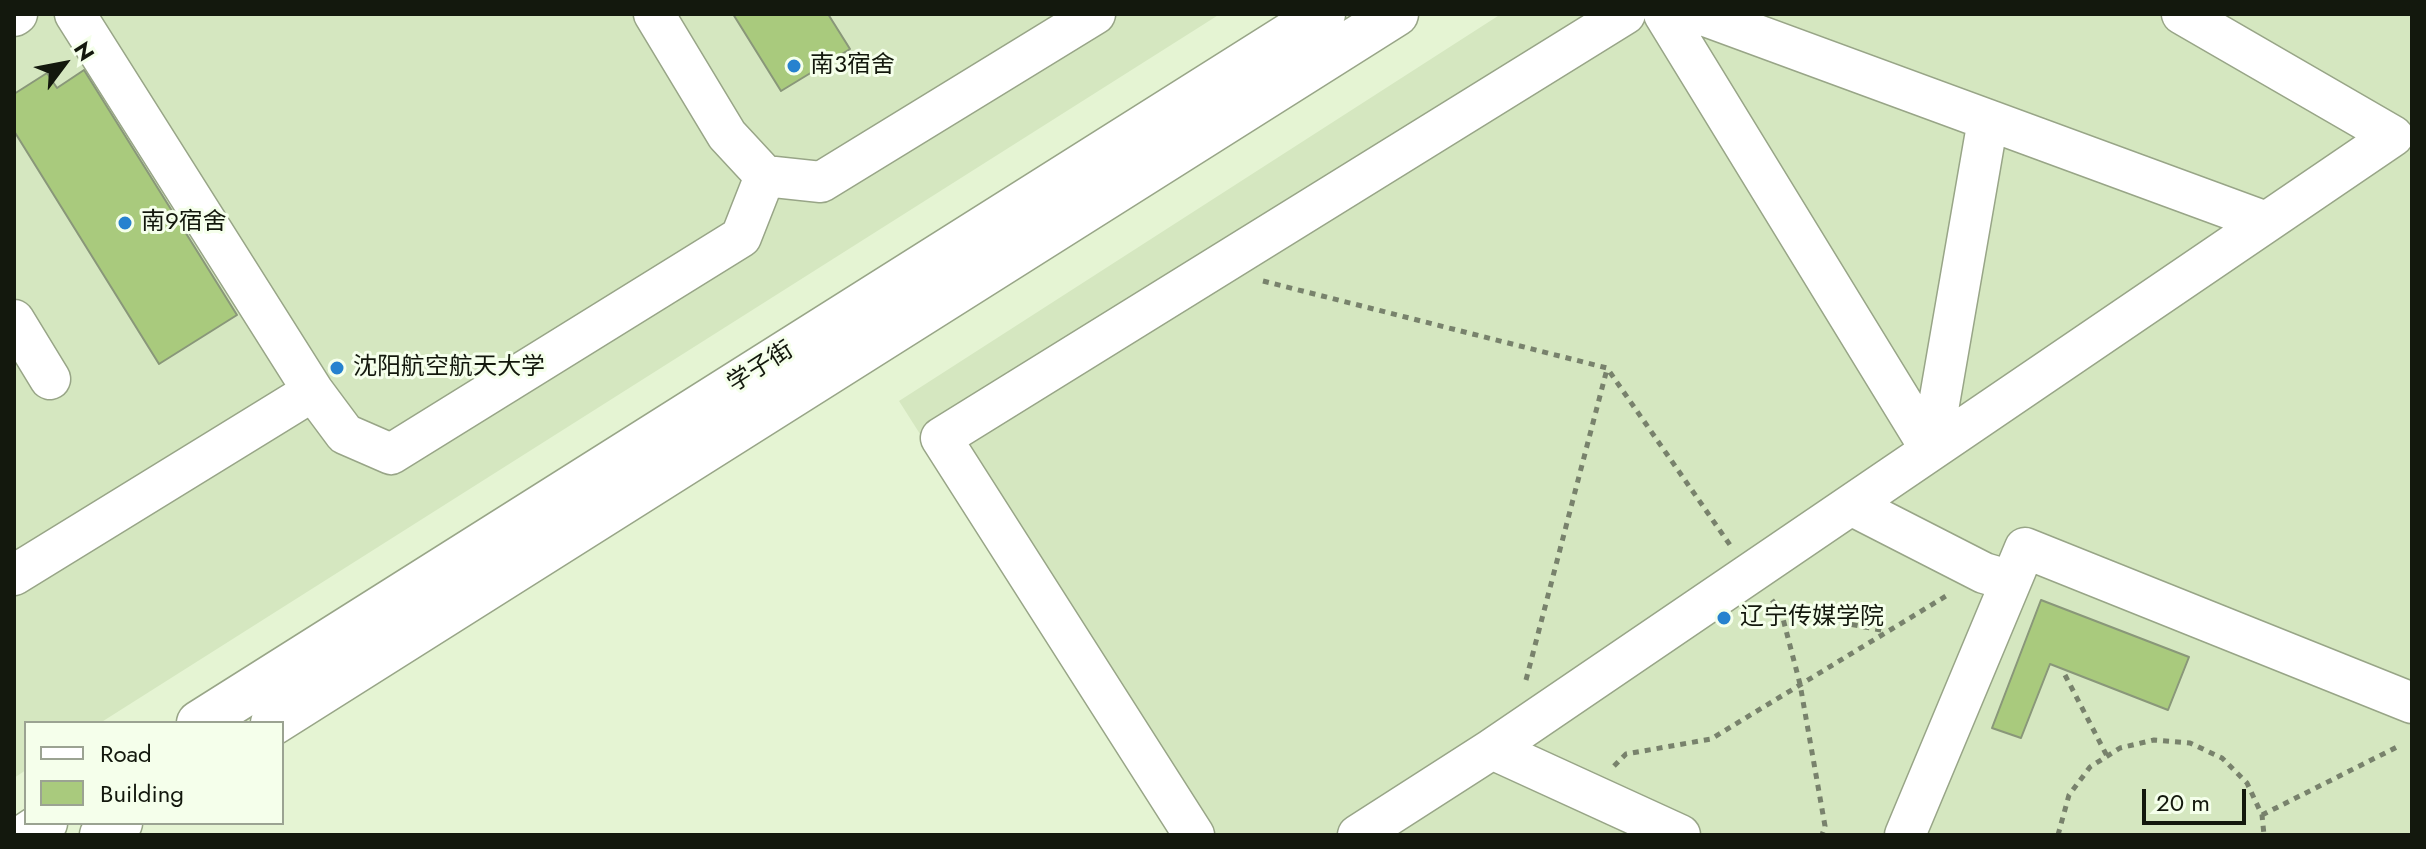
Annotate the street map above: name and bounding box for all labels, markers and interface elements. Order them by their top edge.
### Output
north arrow [24,24,104,104]
text: N [66,35,103,67]
place label: 南3宿舍 [810,52,895,80]
marker: 南3宿舍 [785,57,803,75]
place label: 南9宿舍 [141,209,227,237]
marker: 南9宿舍 [116,214,134,232]
street label: 学子街 [723,337,799,399]
place label: 沈阳航空航天大学 [353,354,545,382]
marker: 沈阳航空航天大学 [328,359,346,377]
place label: 辽宁传媒学院 [1740,604,1884,632]
marker: 辽宁传媒学院 [1715,609,1733,627]
legend [24,721,284,825]
text: Road [100,736,152,771]
scale bar [2146,773,2250,823]
text: Building [100,776,184,811]
text: 20 m [2156,785,2210,820]

